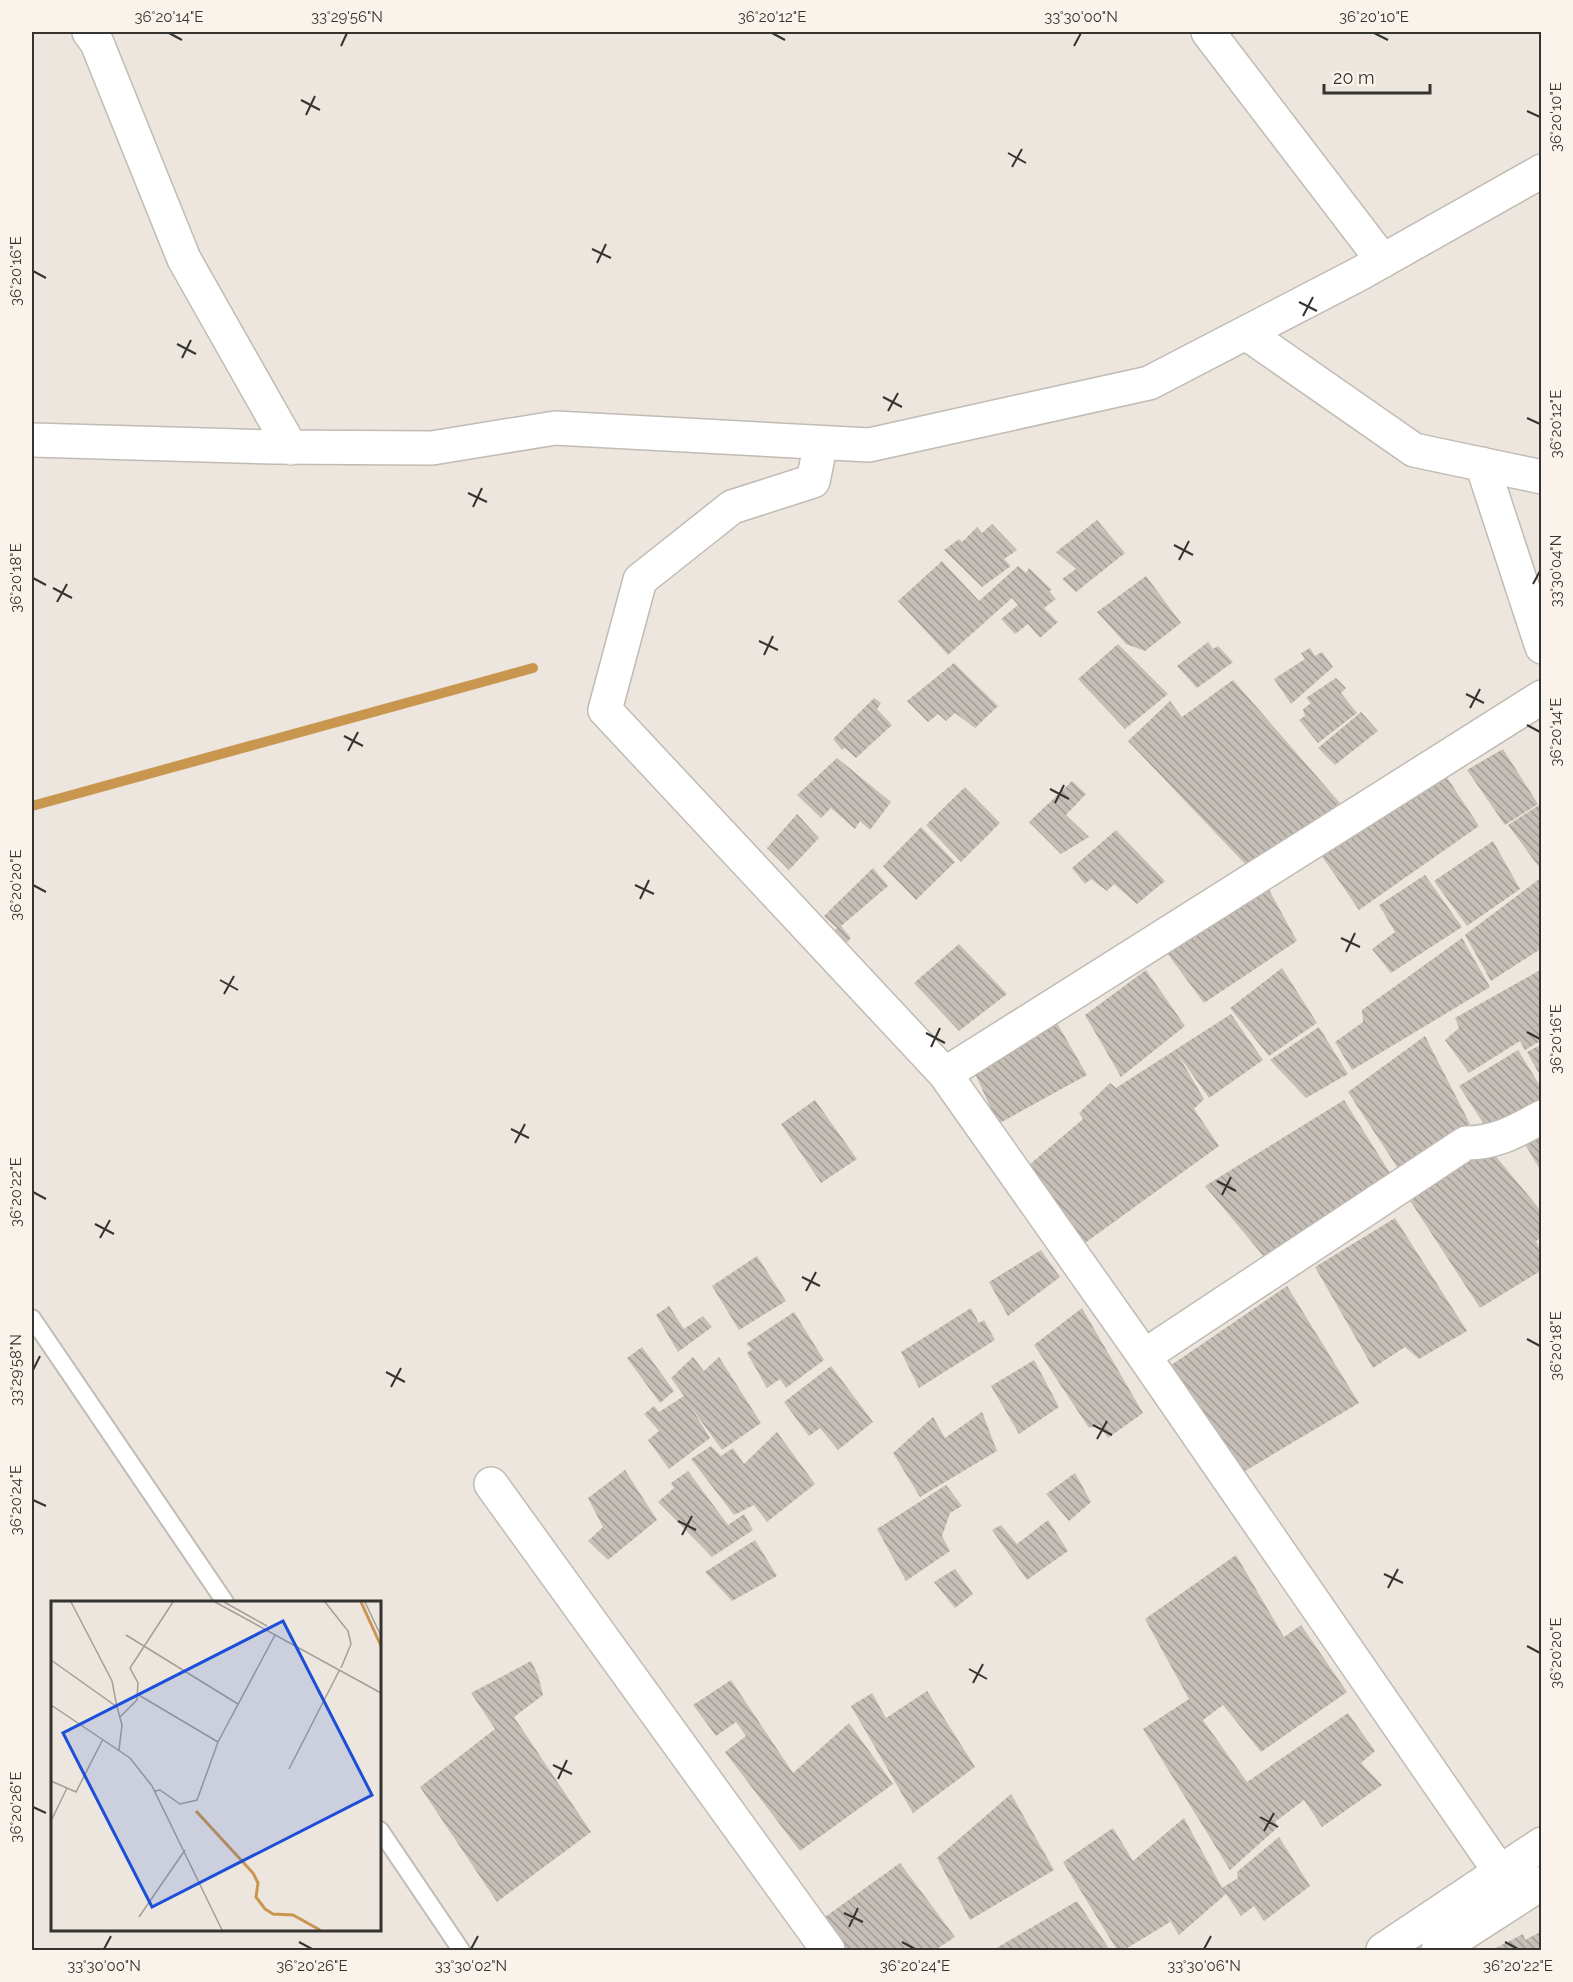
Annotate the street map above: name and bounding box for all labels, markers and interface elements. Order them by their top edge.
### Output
text: 36°20'14"E [135,8,203,26]
text: 33°29'56"N [311,8,383,26]
text: 36°20'12"E [738,8,806,26]
text: 33°30'00"N [1044,8,1118,26]
text: 36°20'10"E [1339,8,1409,26]
scale bar [1324,57,1430,95]
text: 20 m [1333,67,1375,88]
text: 36°20'10"E [1547,82,1565,152]
text: 36°20'16"E [7,236,25,306]
text: 36°20'12"E [1547,390,1565,458]
text: 33°30'04"N [1547,535,1565,607]
text: 36°20'18"E [7,543,25,613]
text: 36°20'14"E [1547,698,1565,766]
text: 36°20'20"E [7,849,25,921]
text: 36°20'16"E [1547,1004,1565,1074]
text: 36°20'22"E [7,1157,25,1227]
text: 36°20'18"E [1547,1311,1565,1381]
text: 33°29'58"N [7,1334,25,1406]
text: 36°20'24"E [7,1465,25,1535]
inset map [51,1601,381,1931]
text: 36°20'20"E [1547,1617,1565,1689]
text: 36°20'26"E [7,1771,25,1843]
text: 33°30'00"N [67,1957,141,1975]
text: 36°20'26"E [276,1957,348,1975]
text: 33°30'02"N [435,1957,507,1975]
text: 36°20'24"E [880,1957,950,1975]
text: 33°30'06"N [1167,1957,1241,1975]
text: 36°20'22"E [1483,1957,1553,1975]

